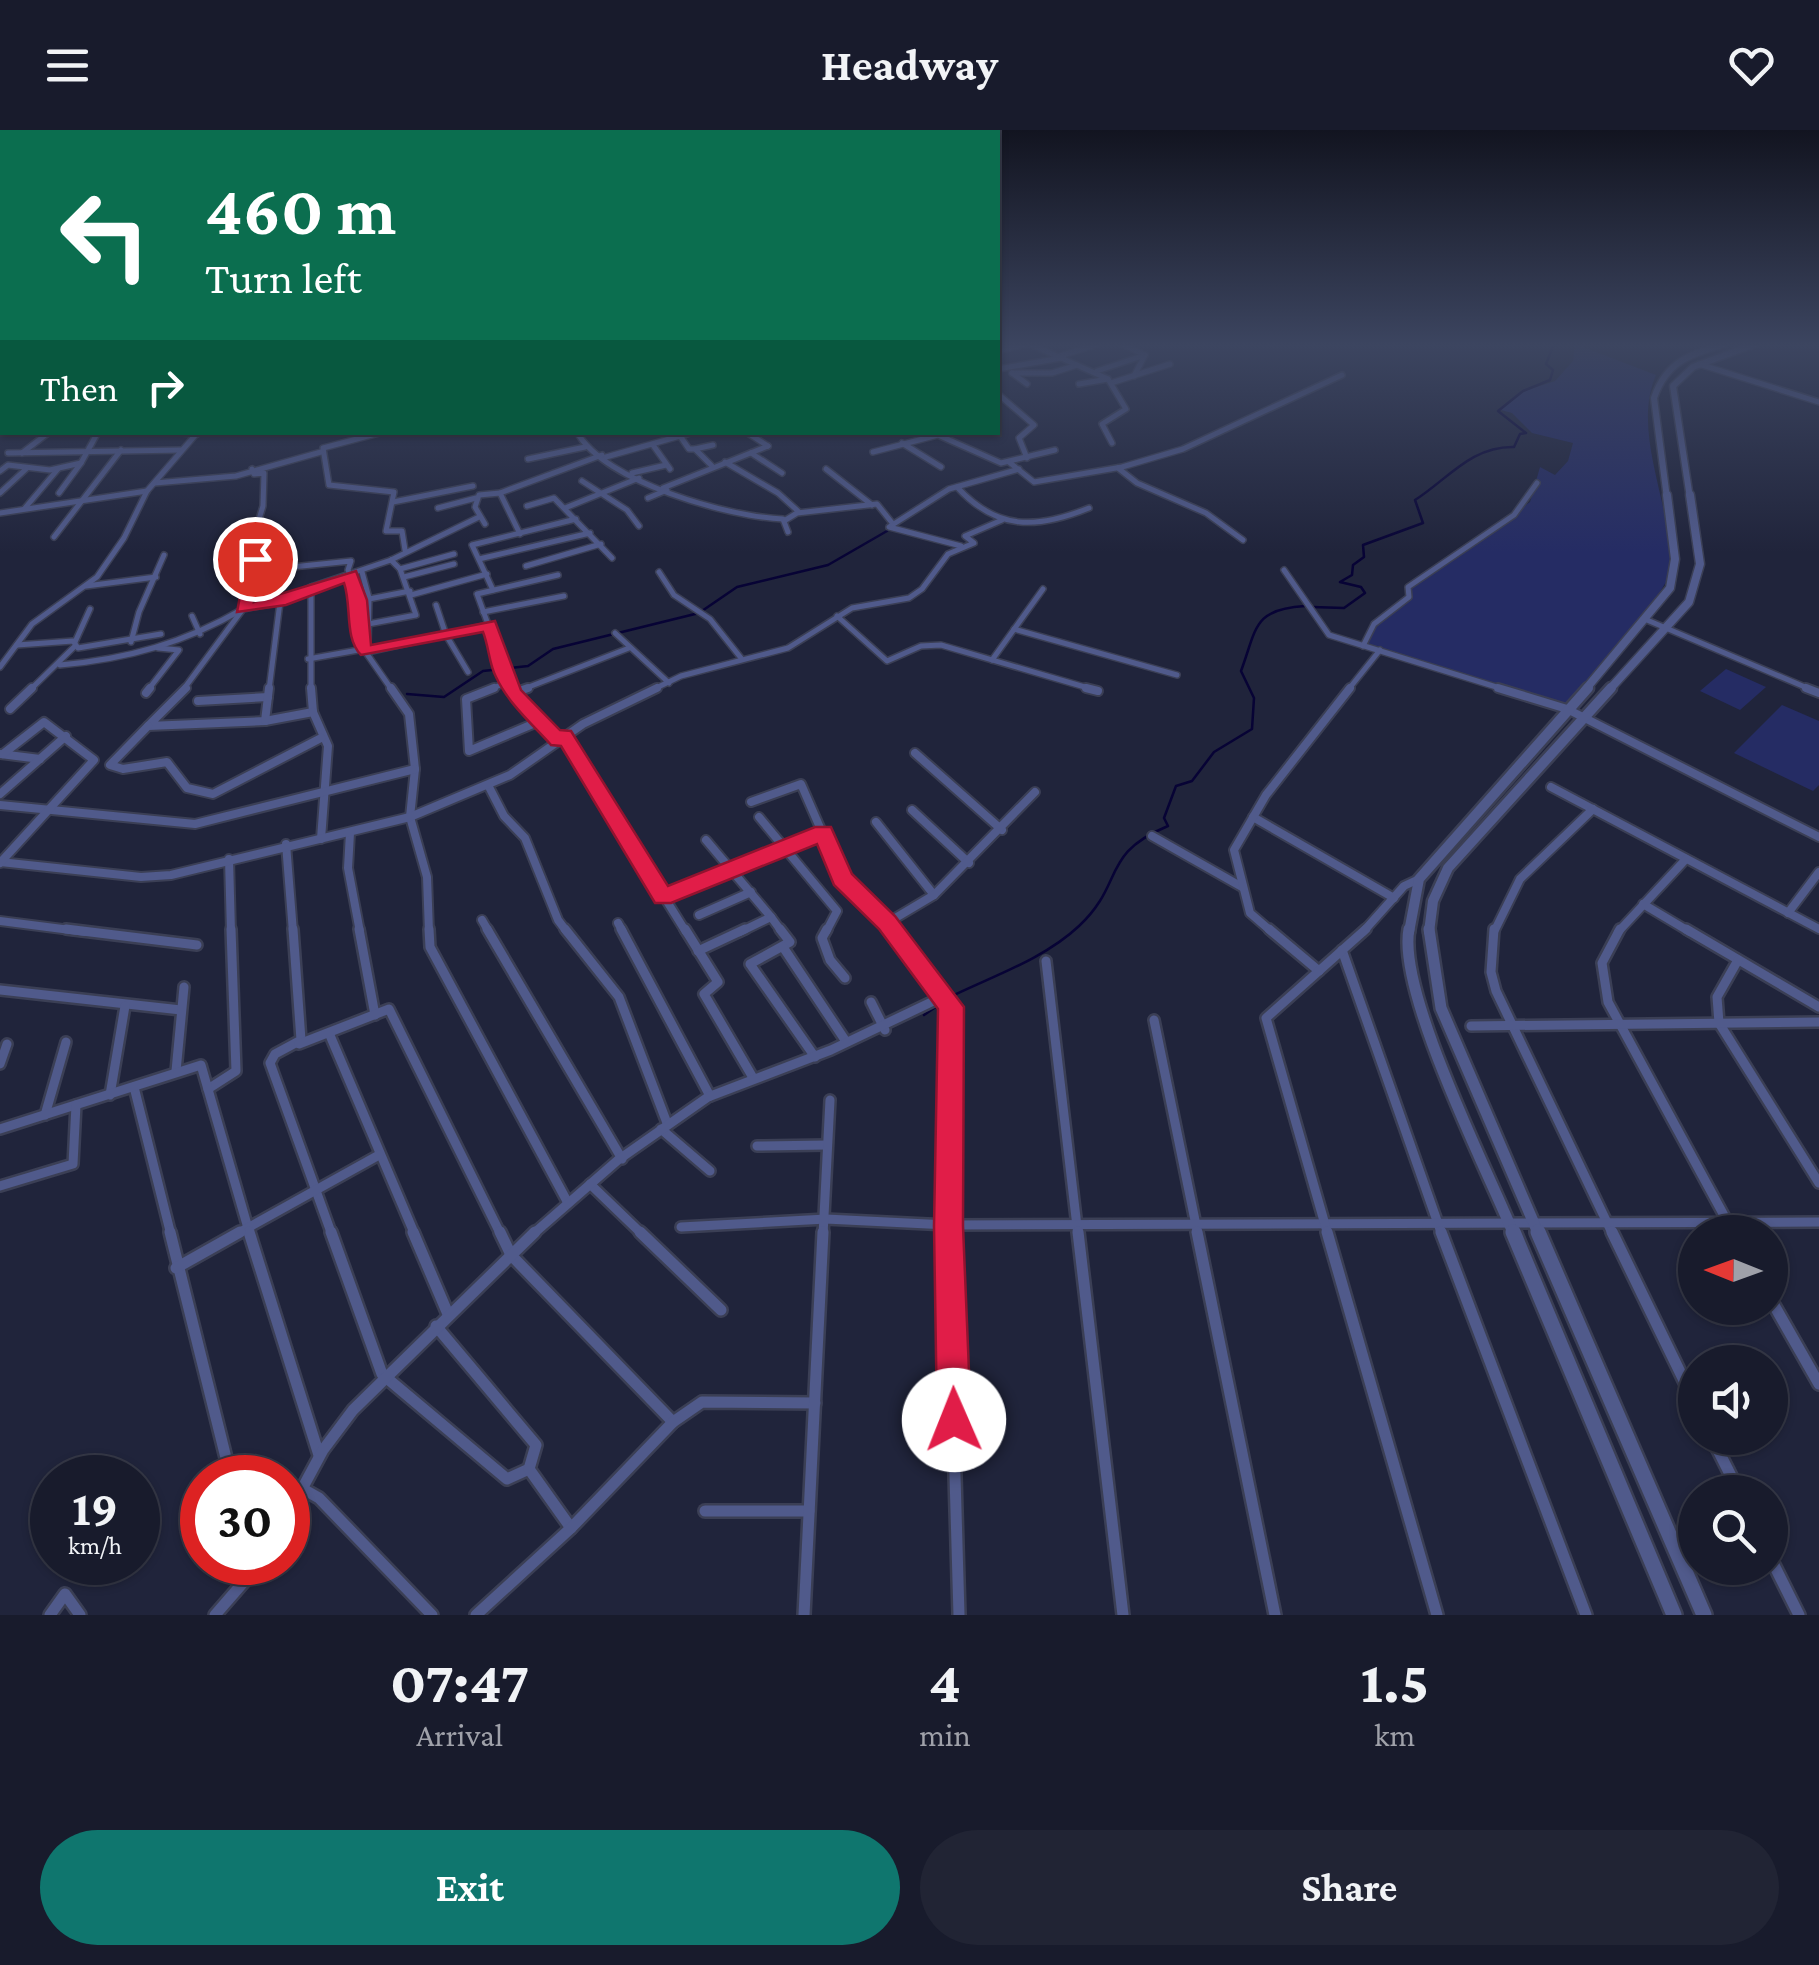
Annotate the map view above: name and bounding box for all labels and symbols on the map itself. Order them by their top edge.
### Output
pin [213,517,298,602]
north arrow [1678,1215,1788,1325]
position arrow [902,1368,1006,1472]
speed limit sign: 30 [180,1455,310,1585]

